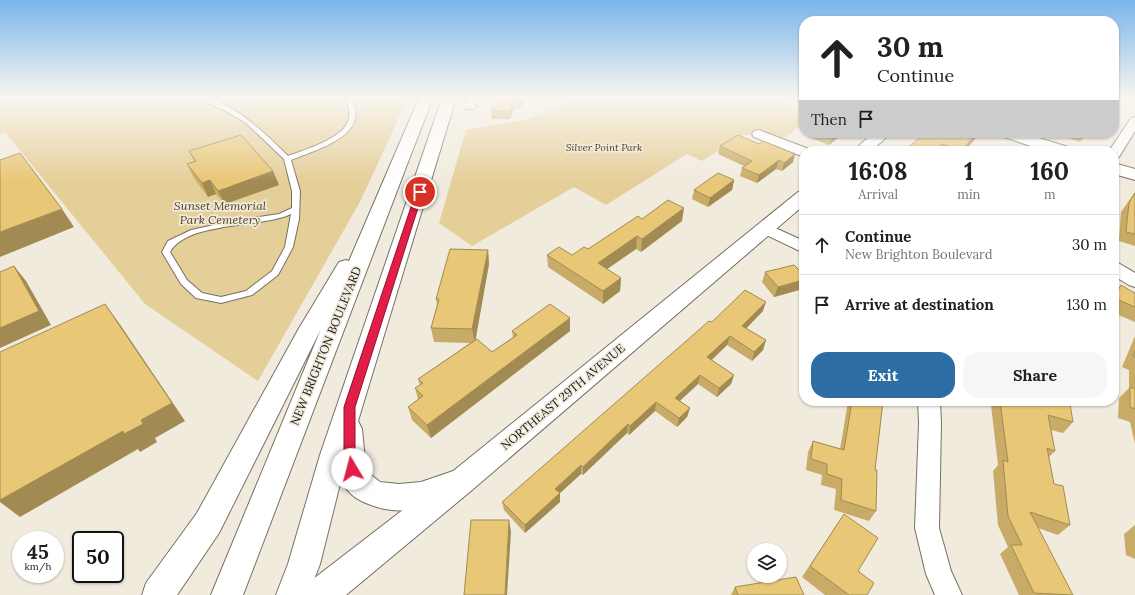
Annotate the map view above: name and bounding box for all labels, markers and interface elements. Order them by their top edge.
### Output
text: 30 m [877,29,944,65]
icon: ahead [811,32,863,84]
text: Continue [877,64,954,87]
icon: arrive [855,108,877,130]
text: Then [811,110,847,129]
park label: Silver Point Park [566,141,642,154]
text: 16:08 [849,156,907,187]
text: 1 [964,156,974,187]
text: 160 [1030,156,1069,187]
pin [403,175,437,209]
icon: arrive [409,181,431,203]
text: Arrival [858,186,898,203]
text: min [957,186,980,203]
text: m [1044,186,1056,203]
park label: Sunset Memorial Park Cemetery [174,198,267,227]
text: Continue [845,227,911,246]
icon: ahead [811,234,833,256]
text: 30 m [1072,235,1107,254]
text: New Brighton Boulevard [845,246,992,263]
street label: NEW BRIGHTON BOULEVARD [287,264,364,427]
icon: arrive [811,294,833,316]
text: Arrive at destination [845,295,994,314]
text: 130 m [1067,295,1107,314]
street label: NORTHEAST 29TH AVENUE [498,340,628,453]
button: Exit [811,352,955,398]
button: Share [963,352,1107,398]
position arrow [331,448,373,490]
speed limit sign: 50 [72,531,124,583]
text: 45 [27,539,49,564]
map controls [747,543,787,583]
button: layers [747,543,787,583]
text: km/h [24,560,52,573]

